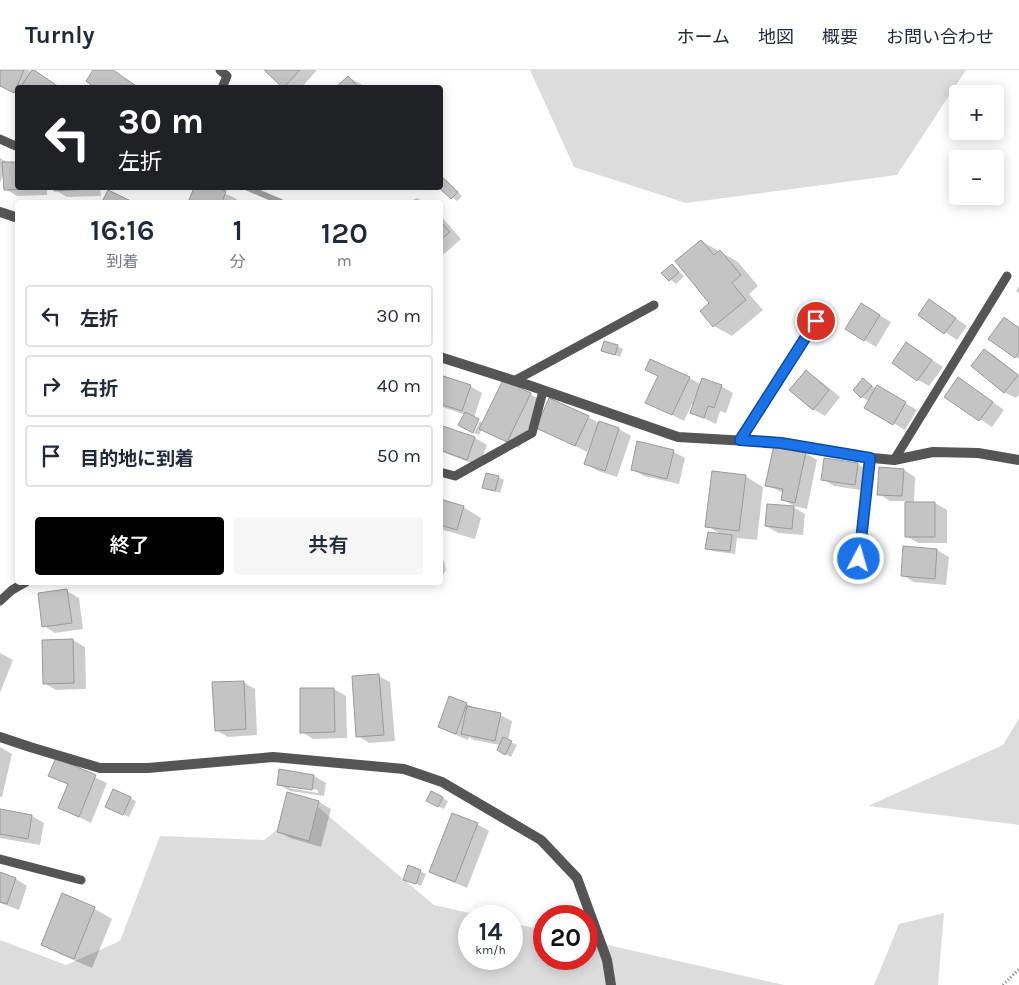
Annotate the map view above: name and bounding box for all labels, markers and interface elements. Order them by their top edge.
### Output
text: Turnly [25,21,95,49]
text: ホーム [677,26,730,48]
text: 地図 [758,26,794,48]
text: 概要 [822,26,858,48]
text: お問い合わせ [886,26,994,48]
map controls [949,85,1004,205]
button: + [949,85,1004,140]
text: 30 m [118,101,204,142]
icon: left [35,105,100,170]
text: 左折 [118,149,162,175]
button: − [949,150,1004,205]
text: 16:16 [90,212,155,248]
text: 1 [232,212,243,248]
text: 120 [321,215,368,251]
text: m [337,251,352,270]
text: 到着 [106,252,138,271]
text: 分 [230,252,246,271]
pin [795,300,837,342]
icon: left [37,302,65,330]
text: 30 m [376,305,421,327]
icon: arrive [802,307,830,335]
text: 左折 [80,308,118,330]
icon: right [37,372,65,400]
text: 40 m [377,375,421,397]
text: 右折 [80,378,118,400]
icon: arrive [37,442,65,470]
text: 50 m [377,445,421,467]
text: 目的地に到着 [80,448,194,470]
button: 終了 [35,517,224,575]
button: 共有 [234,517,423,575]
position arrow [832,532,884,584]
speed limit sign: 20 [533,905,598,970]
text: 14 [479,917,502,946]
text: km/h [475,943,506,957]

